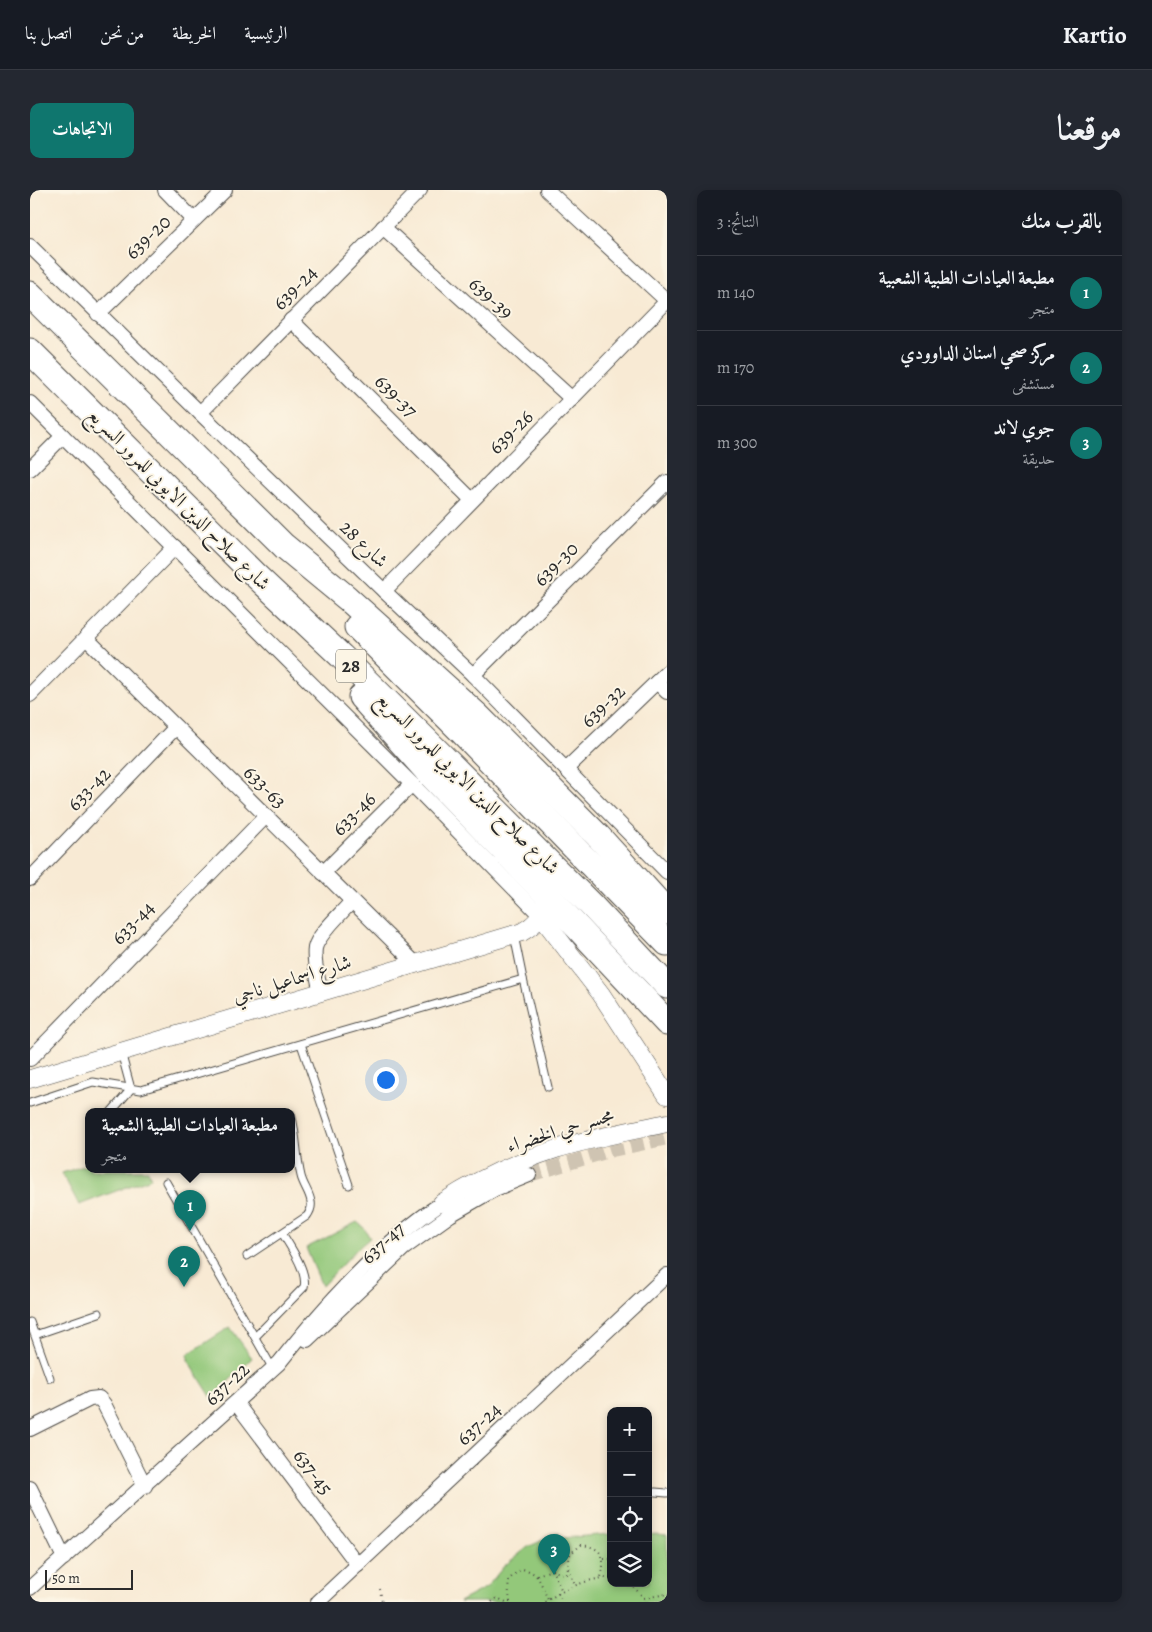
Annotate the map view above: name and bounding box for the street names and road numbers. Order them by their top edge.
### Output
street label: 639-20 [119,208,177,266]
street label: 639-24 [267,260,323,316]
street label: 639-39 [463,271,519,325]
street label: 639-37 [368,368,424,424]
street label: شارع صلاح الدين الايوبي للمرور السريع [79,401,277,599]
street label: 639-26 [483,404,539,460]
street label: شارع 28 [331,514,394,577]
street label: 639-30 [528,536,584,592]
road number: 28 [336,650,366,682]
street label: 639-32 [575,678,631,734]
street label: شارع صلاح الدين الايوبي للمرور السريع [368,685,566,883]
street label: 633-63 [237,759,293,815]
street label: 633-42 [61,761,117,817]
street label: 633-46 [326,786,382,842]
street label: 633-44 [105,895,161,951]
street label: شارع اسماعيل ناجي [229,948,356,1014]
street label: مجسر حي الخضراء [503,1101,617,1161]
street label: 637-47 [355,1216,411,1270]
street label: 637-22 [199,1356,256,1412]
street label: 637-24 [451,1396,507,1452]
street label: 637-45 [287,1443,339,1501]

